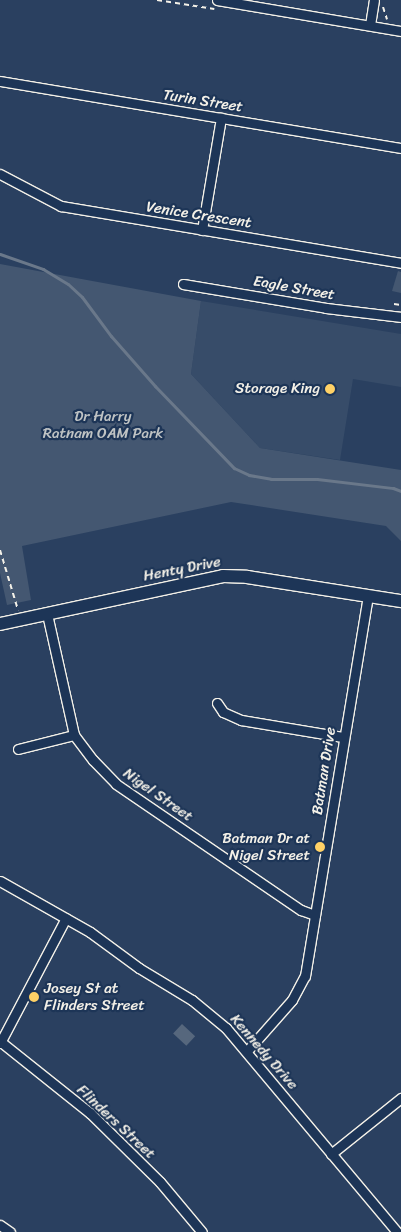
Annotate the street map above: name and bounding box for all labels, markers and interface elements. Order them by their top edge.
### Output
street label: Turin Street [162,86,244,116]
street label: Venice Crescent [145,198,253,232]
street label: Eagle Street [252,272,336,304]
place label: Storage King [235,380,320,398]
marker: Storage King [324,383,336,395]
park label: Dr Harry Ratnam OAM Park [43,407,163,442]
street label: Henty Drive [142,553,222,585]
street label: Batman Drive [308,726,340,816]
street label: Nigel Street [119,764,197,826]
place label: Batman Dr at Nigel Street [222,829,310,864]
marker: Batman Dr at Nigel Street [314,841,326,853]
place label: Josey St at Flinders Street [44,979,145,1014]
marker: Josey St at Flinders Street [28,991,40,1003]
street label: Kennedy Drive [226,1011,302,1093]
street label: Flinders Street [73,1081,159,1163]

